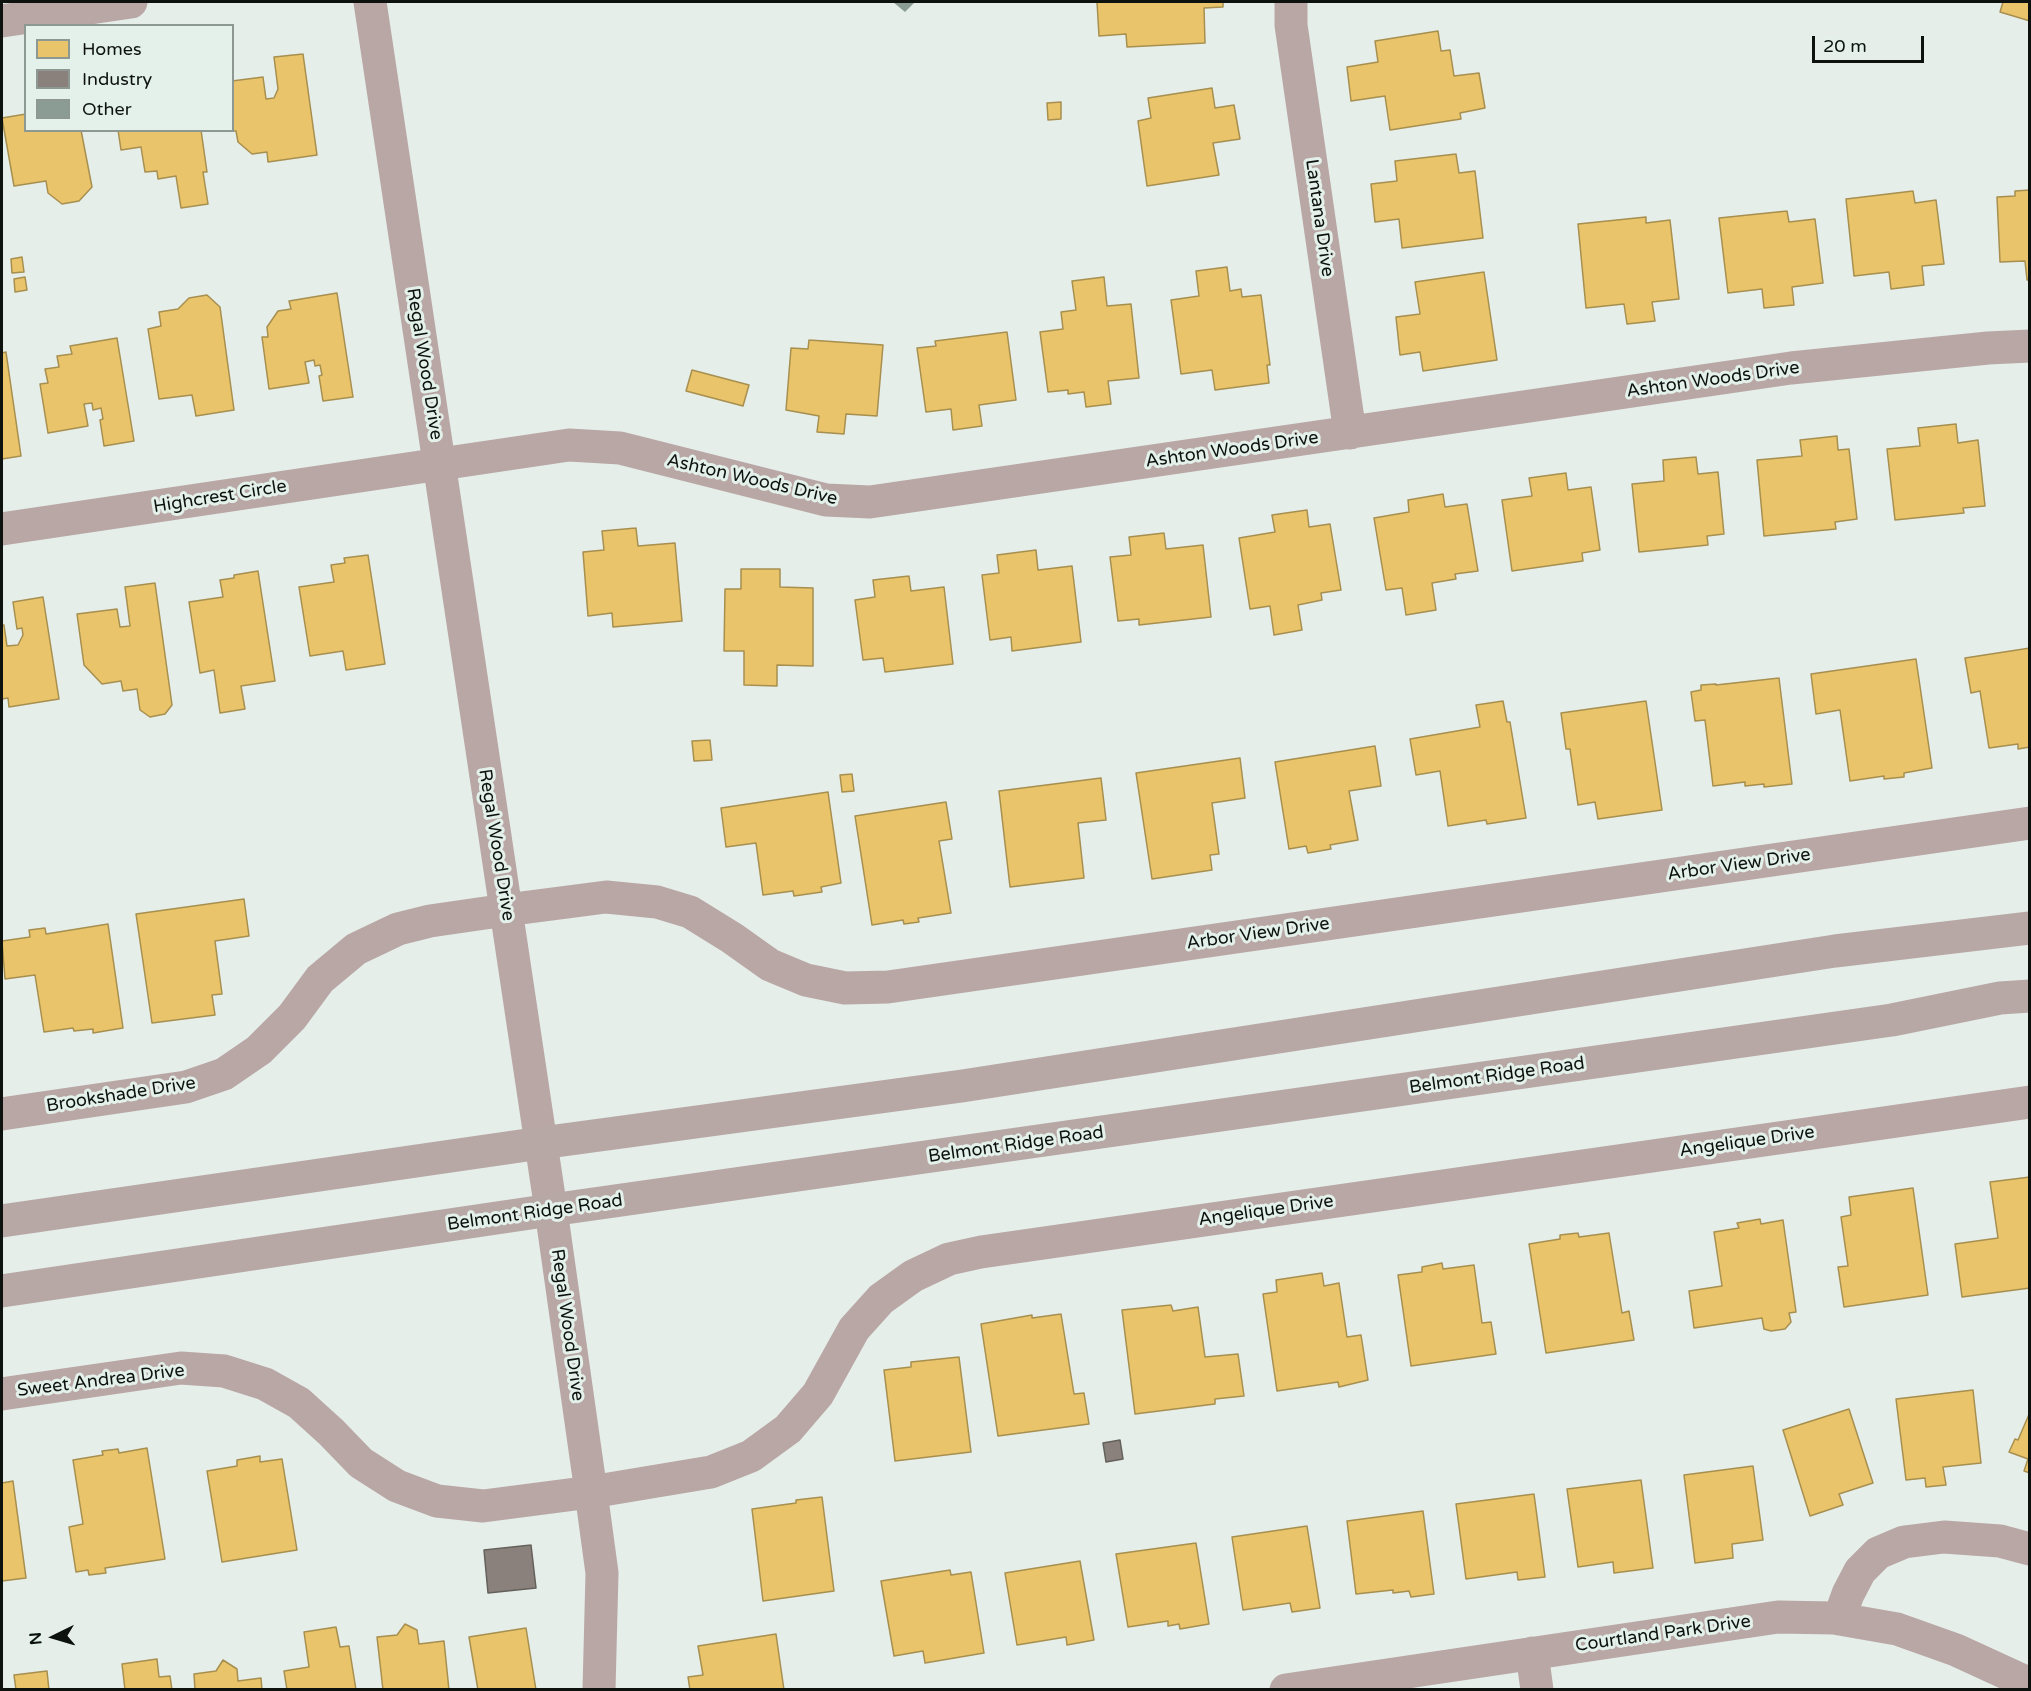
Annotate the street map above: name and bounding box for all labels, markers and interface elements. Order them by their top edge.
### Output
legend [24,24,234,132]
scale bar [1815,24,1928,62]
text: 20 m [1823,35,1867,57]
text: Homes [82,38,142,60]
text: Industry [82,68,152,90]
text: Other [82,98,132,120]
street label: Lantana Drive [1300,158,1338,278]
street label: Regal Wood Drive [401,287,447,441]
street label: Ashton Woods Drive [1625,357,1801,403]
street label: Ashton Woods Drive [1144,427,1320,473]
street label: Ashton Woods Drive [665,450,839,510]
street label: Highcrest Circle [152,476,288,518]
street label: Regal Wood Drive [473,768,519,922]
street label: Arbor View Drive [1666,844,1812,886]
street label: Arbor View Drive [1185,913,1331,955]
street label: Belmont Ridge Road [1408,1053,1586,1099]
street label: Brookshade Drive [45,1073,197,1117]
street label: Belmont Ridge Road [927,1122,1105,1168]
street label: Angelique Drive [1678,1122,1816,1162]
street label: Belmont Ridge Road [446,1190,624,1236]
street label: Angelique Drive [1197,1191,1335,1231]
street label: Regal Wood Drive [546,1248,588,1402]
street label: Sweet Andrea Drive [16,1360,186,1402]
north arrow [24,1607,84,1667]
street label: Courtland Park Drive [1574,1611,1752,1657]
text: N [26,1631,47,1646]

